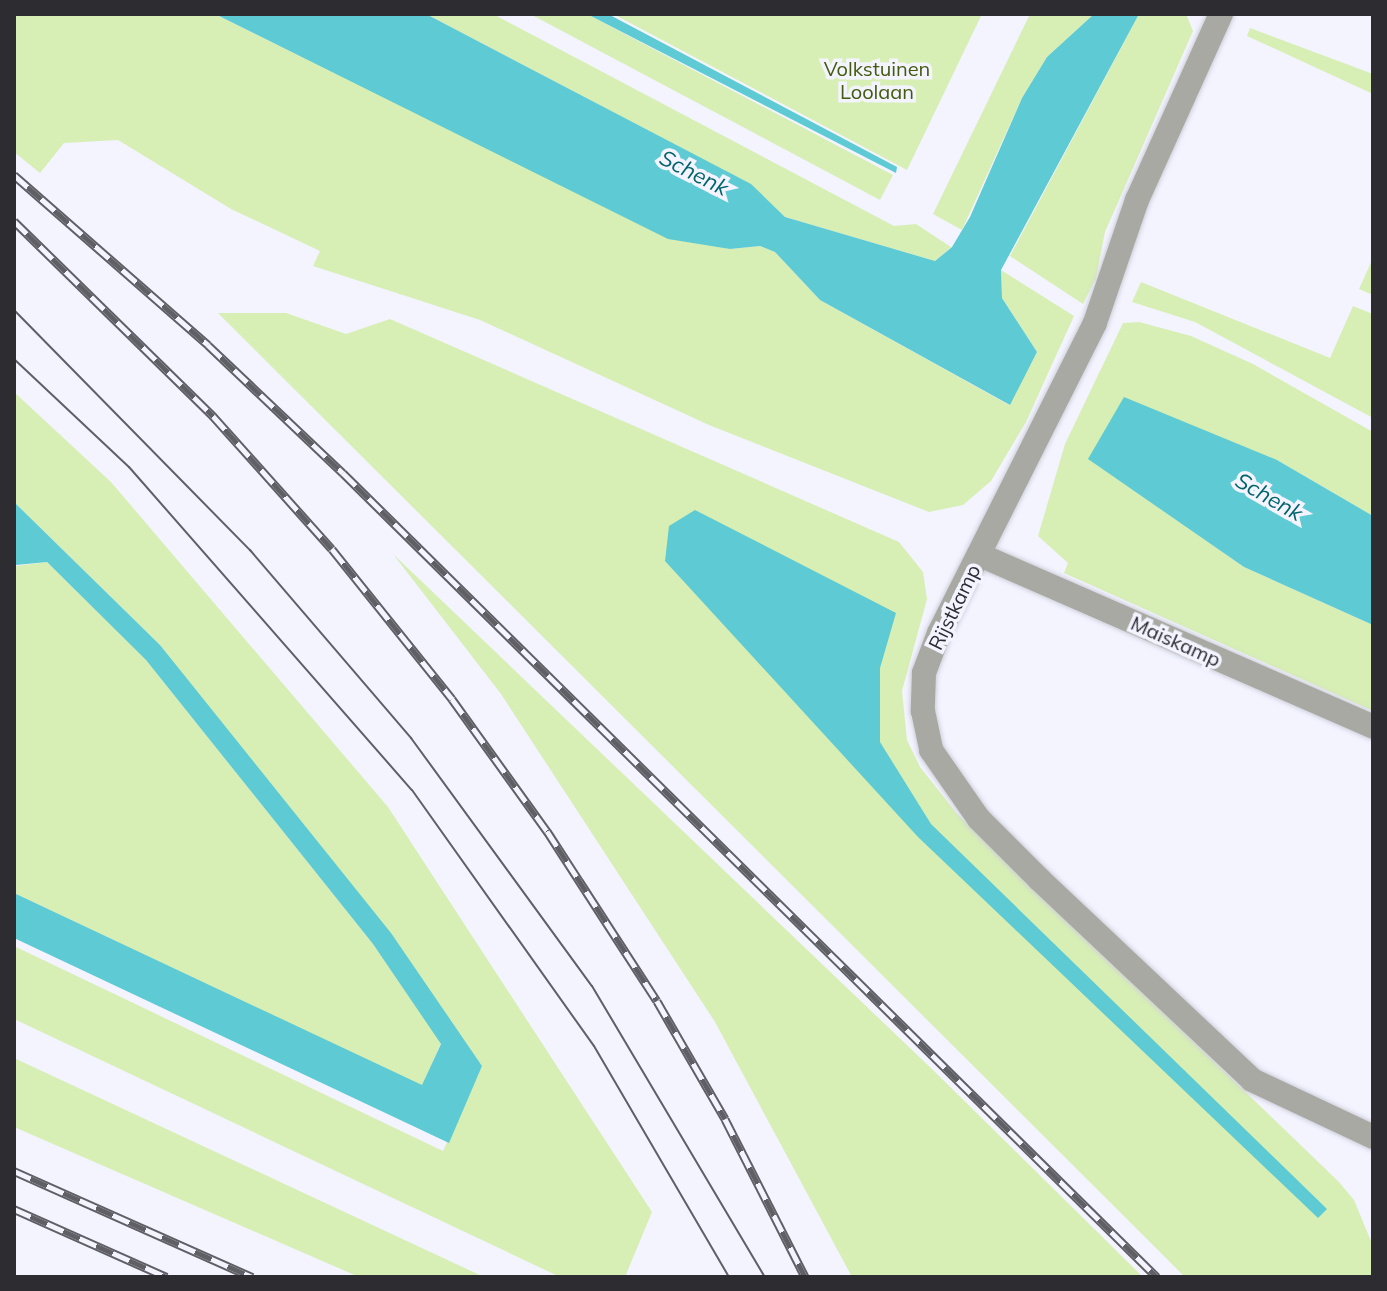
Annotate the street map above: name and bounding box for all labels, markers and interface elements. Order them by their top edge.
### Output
park label: Volkstuinen Loolaan [824,56,930,103]
water label: Schenk [655,145,733,201]
water label: Schenk [1230,467,1308,527]
street label: Rijstkamp [923,560,985,654]
street label: Maiskamp [1127,611,1225,671]

